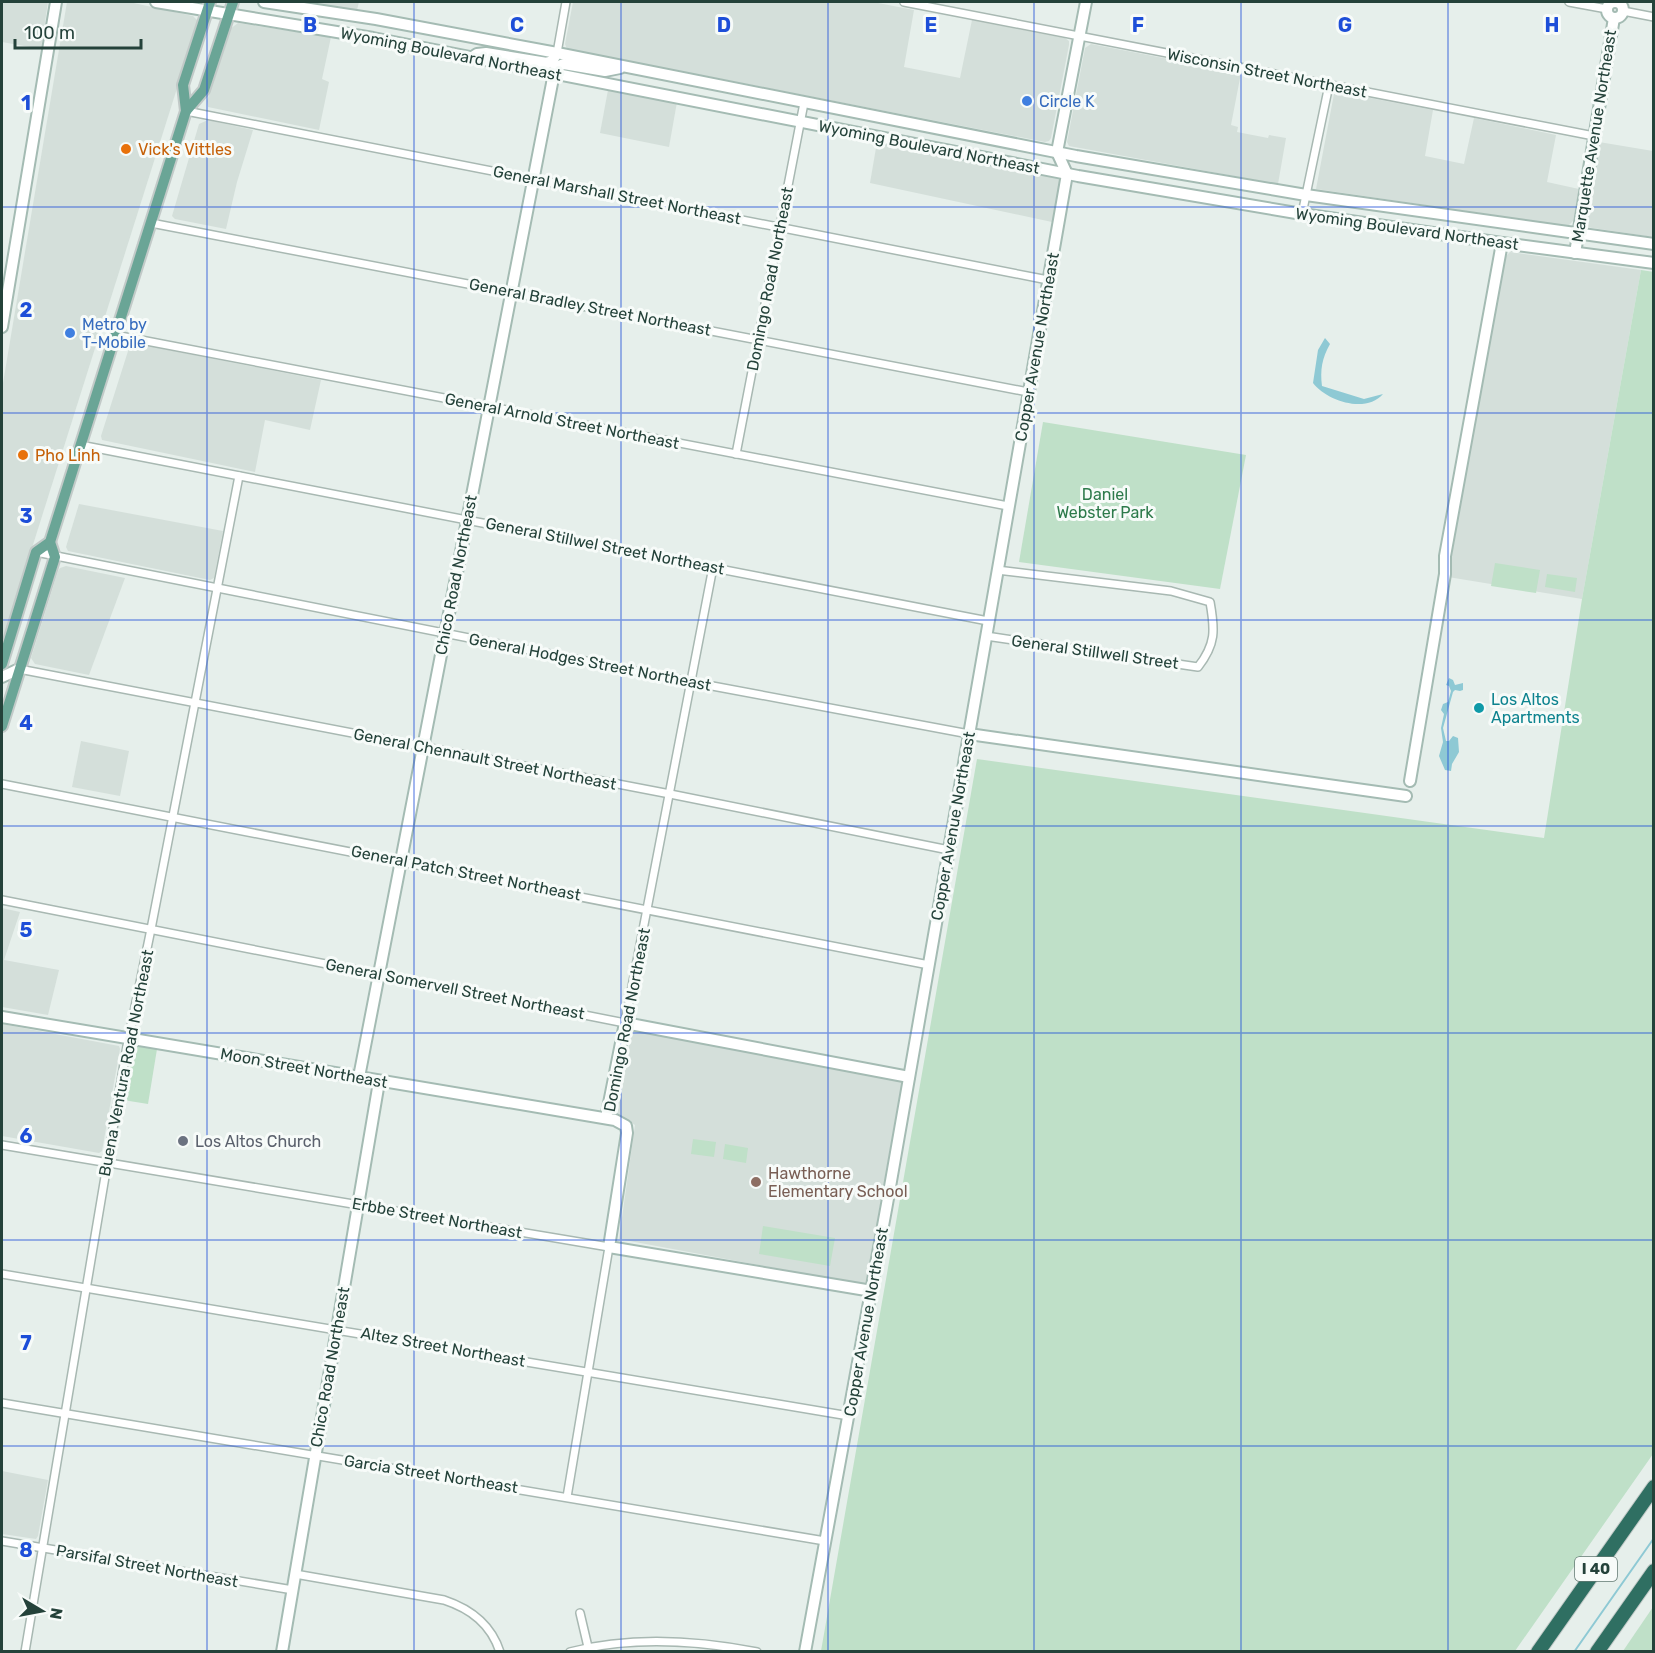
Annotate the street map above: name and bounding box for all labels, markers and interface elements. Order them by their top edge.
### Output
scale bar [15,12,141,50]
text: B [303,13,317,37]
text: C [510,13,524,37]
text: D [717,13,731,37]
text: E [925,13,937,37]
text: F [1132,13,1144,37]
text: G [1338,13,1352,37]
text: H [1545,13,1559,37]
text: 100 m [24,22,75,44]
street label: Wyoming Boulevard Northeast [339,23,563,85]
street label: Marquette Avenue Northeast [1568,28,1620,244]
street label: Wisconsin Street Northeast [1166,44,1368,102]
text: 1 [21,91,31,115]
place label: Circle K [1039,92,1095,111]
marker: Circle K [1020,94,1034,108]
street label: Wyoming Boulevard Northeast [817,116,1041,178]
place label: Vick's Vittles [138,140,232,159]
marker: Vick's Vittles [119,142,133,156]
street label: General Marshall Street Northeast [492,162,742,228]
street label: Domingo Road Northeast [743,185,797,373]
street label: Wyoming Boulevard Northeast [1294,204,1520,254]
street label: Copper Avenue Northeast [1011,251,1063,443]
street label: General Bradley Street Northeast [468,274,712,340]
text: 2 [20,298,33,322]
place label: Metro by T-Mobile [82,315,147,352]
marker: Metro by T-Mobile [63,326,77,340]
street label: General Arnold Street Northeast [443,389,681,453]
place label: Pho Linh [35,446,100,465]
marker: Pho Linh [16,448,30,462]
park label: Daniel Webster Park [1056,485,1154,522]
street label: Chico Road Northeast [431,493,481,657]
text: 3 [19,504,33,528]
street label: General Stillwel Street Northeast [484,513,726,579]
street label: General Hodges Street Northeast [467,629,713,695]
street label: General Stillwell Street [1010,631,1180,673]
place label: Los Altos Apartments [1491,690,1580,727]
marker: Los Altos Apartments [1472,701,1486,715]
text: 4 [19,711,33,735]
street label: General Chennault Street Northeast [352,724,618,794]
street label: Copper Avenue Northeast [927,730,979,922]
street label: General Patch Street Northeast [350,841,582,905]
text: 5 [20,918,33,942]
street label: Domingo Road Northeast [600,926,654,1114]
street label: Buena Ventura Road Northeast [95,948,157,1178]
street label: General Somervell Street Northeast [324,955,586,1023]
street label: Moon Street Northeast [219,1044,389,1092]
text: 6 [19,1124,33,1148]
place label: Los Altos Church [195,1132,321,1151]
marker: Los Altos Church [176,1134,190,1148]
place label: Hawthorne Elementary School [768,1164,908,1201]
marker: Hawthorne Elementary School [749,1175,763,1189]
street label: Erbbe Street Northeast [350,1194,524,1242]
street label: Copper Avenue Northeast [840,1226,892,1418]
street label: Chico Road Northeast [307,1285,353,1449]
street label: Altez Street Northeast [359,1323,527,1371]
text: 7 [20,1331,32,1355]
street label: Garcia Street Northeast [343,1451,519,1497]
text: 8 [19,1538,33,1562]
street label: Parsifal Street Northeast [54,1541,240,1591]
road number: I 40 [1575,1557,1617,1581]
north arrow [12,1581,72,1641]
text: N [46,1606,67,1621]

